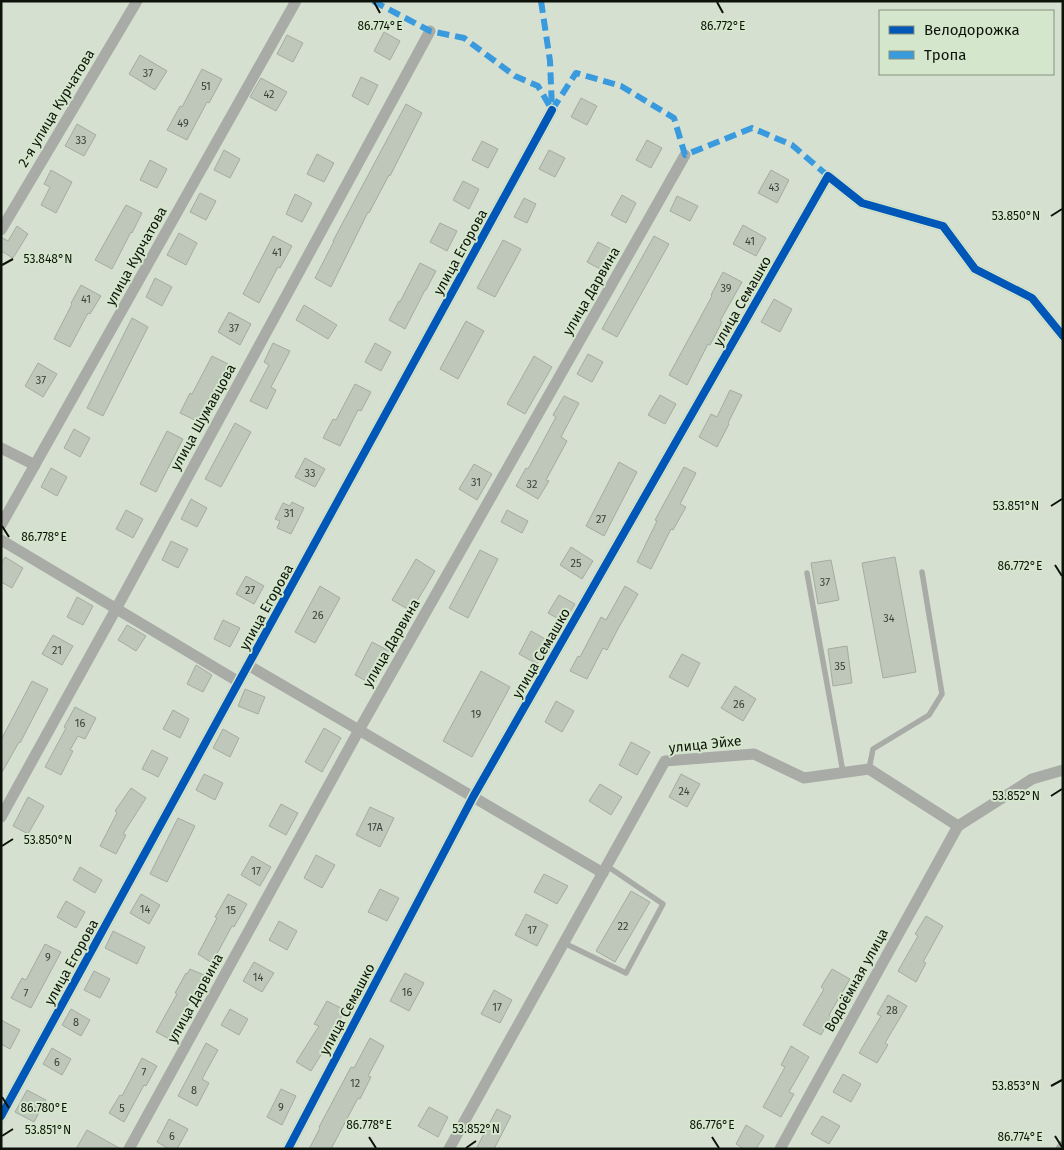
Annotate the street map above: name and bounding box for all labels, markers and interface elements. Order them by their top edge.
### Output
legend [879,10,1054,75]
text: 86.774°E [357,19,403,33]
text: 86.772°E [700,19,746,33]
text: Велодорожка [924,21,1020,39]
street label: 2-я улица Курчатова [15,46,98,170]
text: Тропа [924,46,966,64]
house number: 37 [143,67,153,80]
house number: 51 [201,80,211,93]
house number: 42 [263,88,275,101]
house number: 49 [177,117,189,130]
house number: 33 [76,134,86,147]
house number: 43 [768,181,780,194]
street label: улица Курчатова [102,204,171,309]
street label: улица Егорова [430,206,491,298]
text: 53.850°N [992,209,1040,223]
house number: 41 [745,235,755,248]
street label: улица Дарвина [559,244,624,339]
house number: 41 [272,246,282,259]
text: 53.848°N [24,252,72,266]
street label: улица Семашко [710,253,775,349]
house number: 39 [720,282,732,295]
house number: 41 [81,293,91,306]
house number: 37 [229,322,239,335]
street label: улица Шумавцова [167,361,240,473]
house number: 37 [36,374,46,387]
house number: 33 [305,467,315,480]
house number: 31 [471,476,481,489]
house number: 32 [527,478,537,491]
text: 53.851°N [993,499,1039,513]
house number: 31 [284,507,294,520]
house number: 27 [596,513,606,526]
text: 86.778°E [21,530,67,544]
house number: 25 [571,557,582,570]
text: 86.772°E [997,559,1043,573]
street label: улица Егорова [236,561,297,653]
house number: 37 [820,576,830,589]
house number: 27 [245,584,255,597]
street label: улица Дарвина [359,596,424,691]
street label: улица Семашко [509,605,574,701]
house number: 26 [312,609,324,622]
house number: 34 [883,612,895,625]
house number: 21 [52,644,62,657]
house number: 35 [835,660,846,673]
house number: 26 [733,698,745,711]
house number: 19 [471,708,481,721]
house number: 16 [75,717,85,730]
street label: улица Эйхе [668,732,742,757]
house number: 24 [679,785,690,798]
text: 53.852°N [992,789,1040,803]
house number: 17А [367,821,384,834]
text: 53.850°N [24,833,72,847]
house number: 17 [251,865,261,878]
house number: 14 [140,903,150,916]
house number: 15 [226,904,237,917]
street label: улица Егорова [41,916,102,1008]
house number: 22 [618,920,628,933]
house number: 17 [527,924,537,937]
street label: Водоёмная улица [821,925,892,1035]
house number: 9 [45,951,51,964]
street label: улица Дарвина [164,951,227,1046]
street label: улица Семашко [316,960,379,1058]
house number: 14 [253,971,263,984]
house number: 16 [402,986,412,999]
house number: 7 [24,987,29,1000]
house number: 17 [492,1001,502,1014]
house number: 28 [886,1004,898,1017]
house number: 8 [73,1016,79,1029]
house number: 6 [54,1056,60,1069]
house number: 7 [142,1066,147,1079]
house number: 12 [350,1077,360,1090]
text: 53.853°N [992,1079,1040,1093]
house number: 8 [191,1084,197,1097]
text: 86.780°E [21,1101,67,1115]
house number: 9 [278,1101,284,1114]
house number: 5 [119,1102,125,1115]
text: 86.778°E [346,1118,392,1132]
text: 86.776°E [689,1118,735,1132]
text: 53.852°N [452,1122,500,1136]
text: 53.851°N [25,1123,71,1137]
house number: 6 [169,1130,175,1143]
text: 86.774°E [997,1130,1043,1144]

